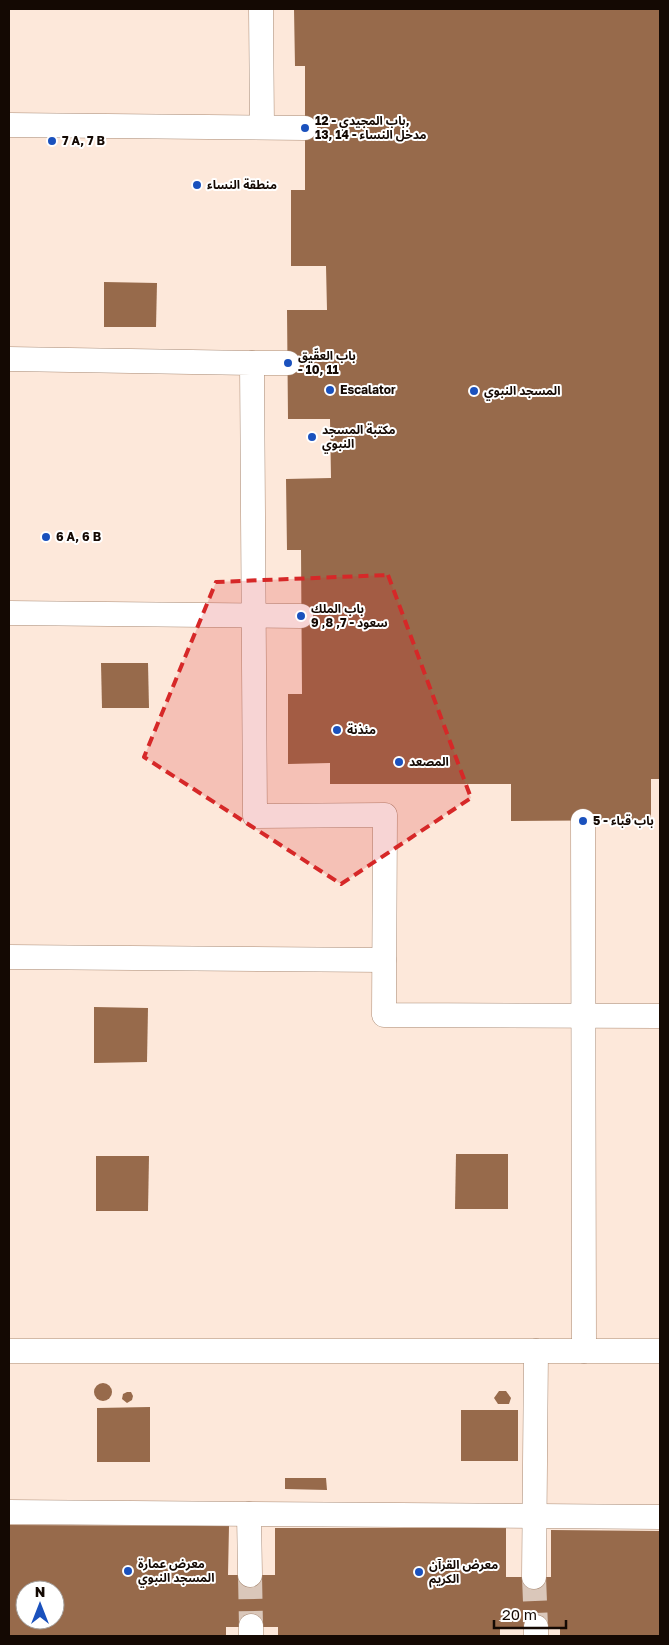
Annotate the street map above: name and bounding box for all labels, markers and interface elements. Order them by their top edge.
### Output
place label: باب المجيدي - 12, 13, 14 - مدخل النساء [315,113,427,142]
marker: باب المجيدي - 12, 13, 14 - مدخل النساء [299,122,311,134]
place label: 7 A, 7 B [62,133,106,148]
marker: 7 A, 7 B [46,135,58,147]
place label: منطقة النساء [207,177,277,192]
marker: منطقة النساء [191,179,203,191]
place label: باب العقّيق - 10, 11 [298,347,356,377]
marker: باب العقّيق - 10, 11 [282,357,294,369]
place label: Escalator [340,382,396,397]
place label: المسجد النبوي [484,383,560,401]
marker: Escalator [324,384,336,396]
marker: المسجد النبوي [468,385,480,397]
place label: مكتبة المسجد النبوي [322,422,396,454]
marker: مكتبة المسجد النبوي [306,431,318,443]
place label: 6 A, 6 B [56,529,102,544]
marker: 6 A, 6 B [40,531,52,543]
place label: باب الملك سعود - 7, 8, 9 [311,601,388,630]
marker: باب الملك سعود - 7, 8, 9 [295,610,307,622]
place label: مئذنة [347,722,376,737]
marker: مئذنة [331,724,343,736]
place label: المصعد [409,754,449,769]
marker: المصعد [393,756,405,768]
place label: باب قباء - 5 [593,813,654,828]
marker: باب قباء - 5 [577,815,589,827]
place label: معرض عمارة المسجد النبوي [138,1556,214,1588]
place label: معرض القرآن الكريم [429,1557,498,1588]
marker: معرض عمارة المسجد النبوي [122,1565,134,1577]
marker: معرض القرآن الكريم [413,1566,425,1578]
north arrow [15,1580,65,1630]
text: N [35,1583,45,1600]
scale bar [494,1598,566,1630]
text: 20 m [502,1605,537,1623]

